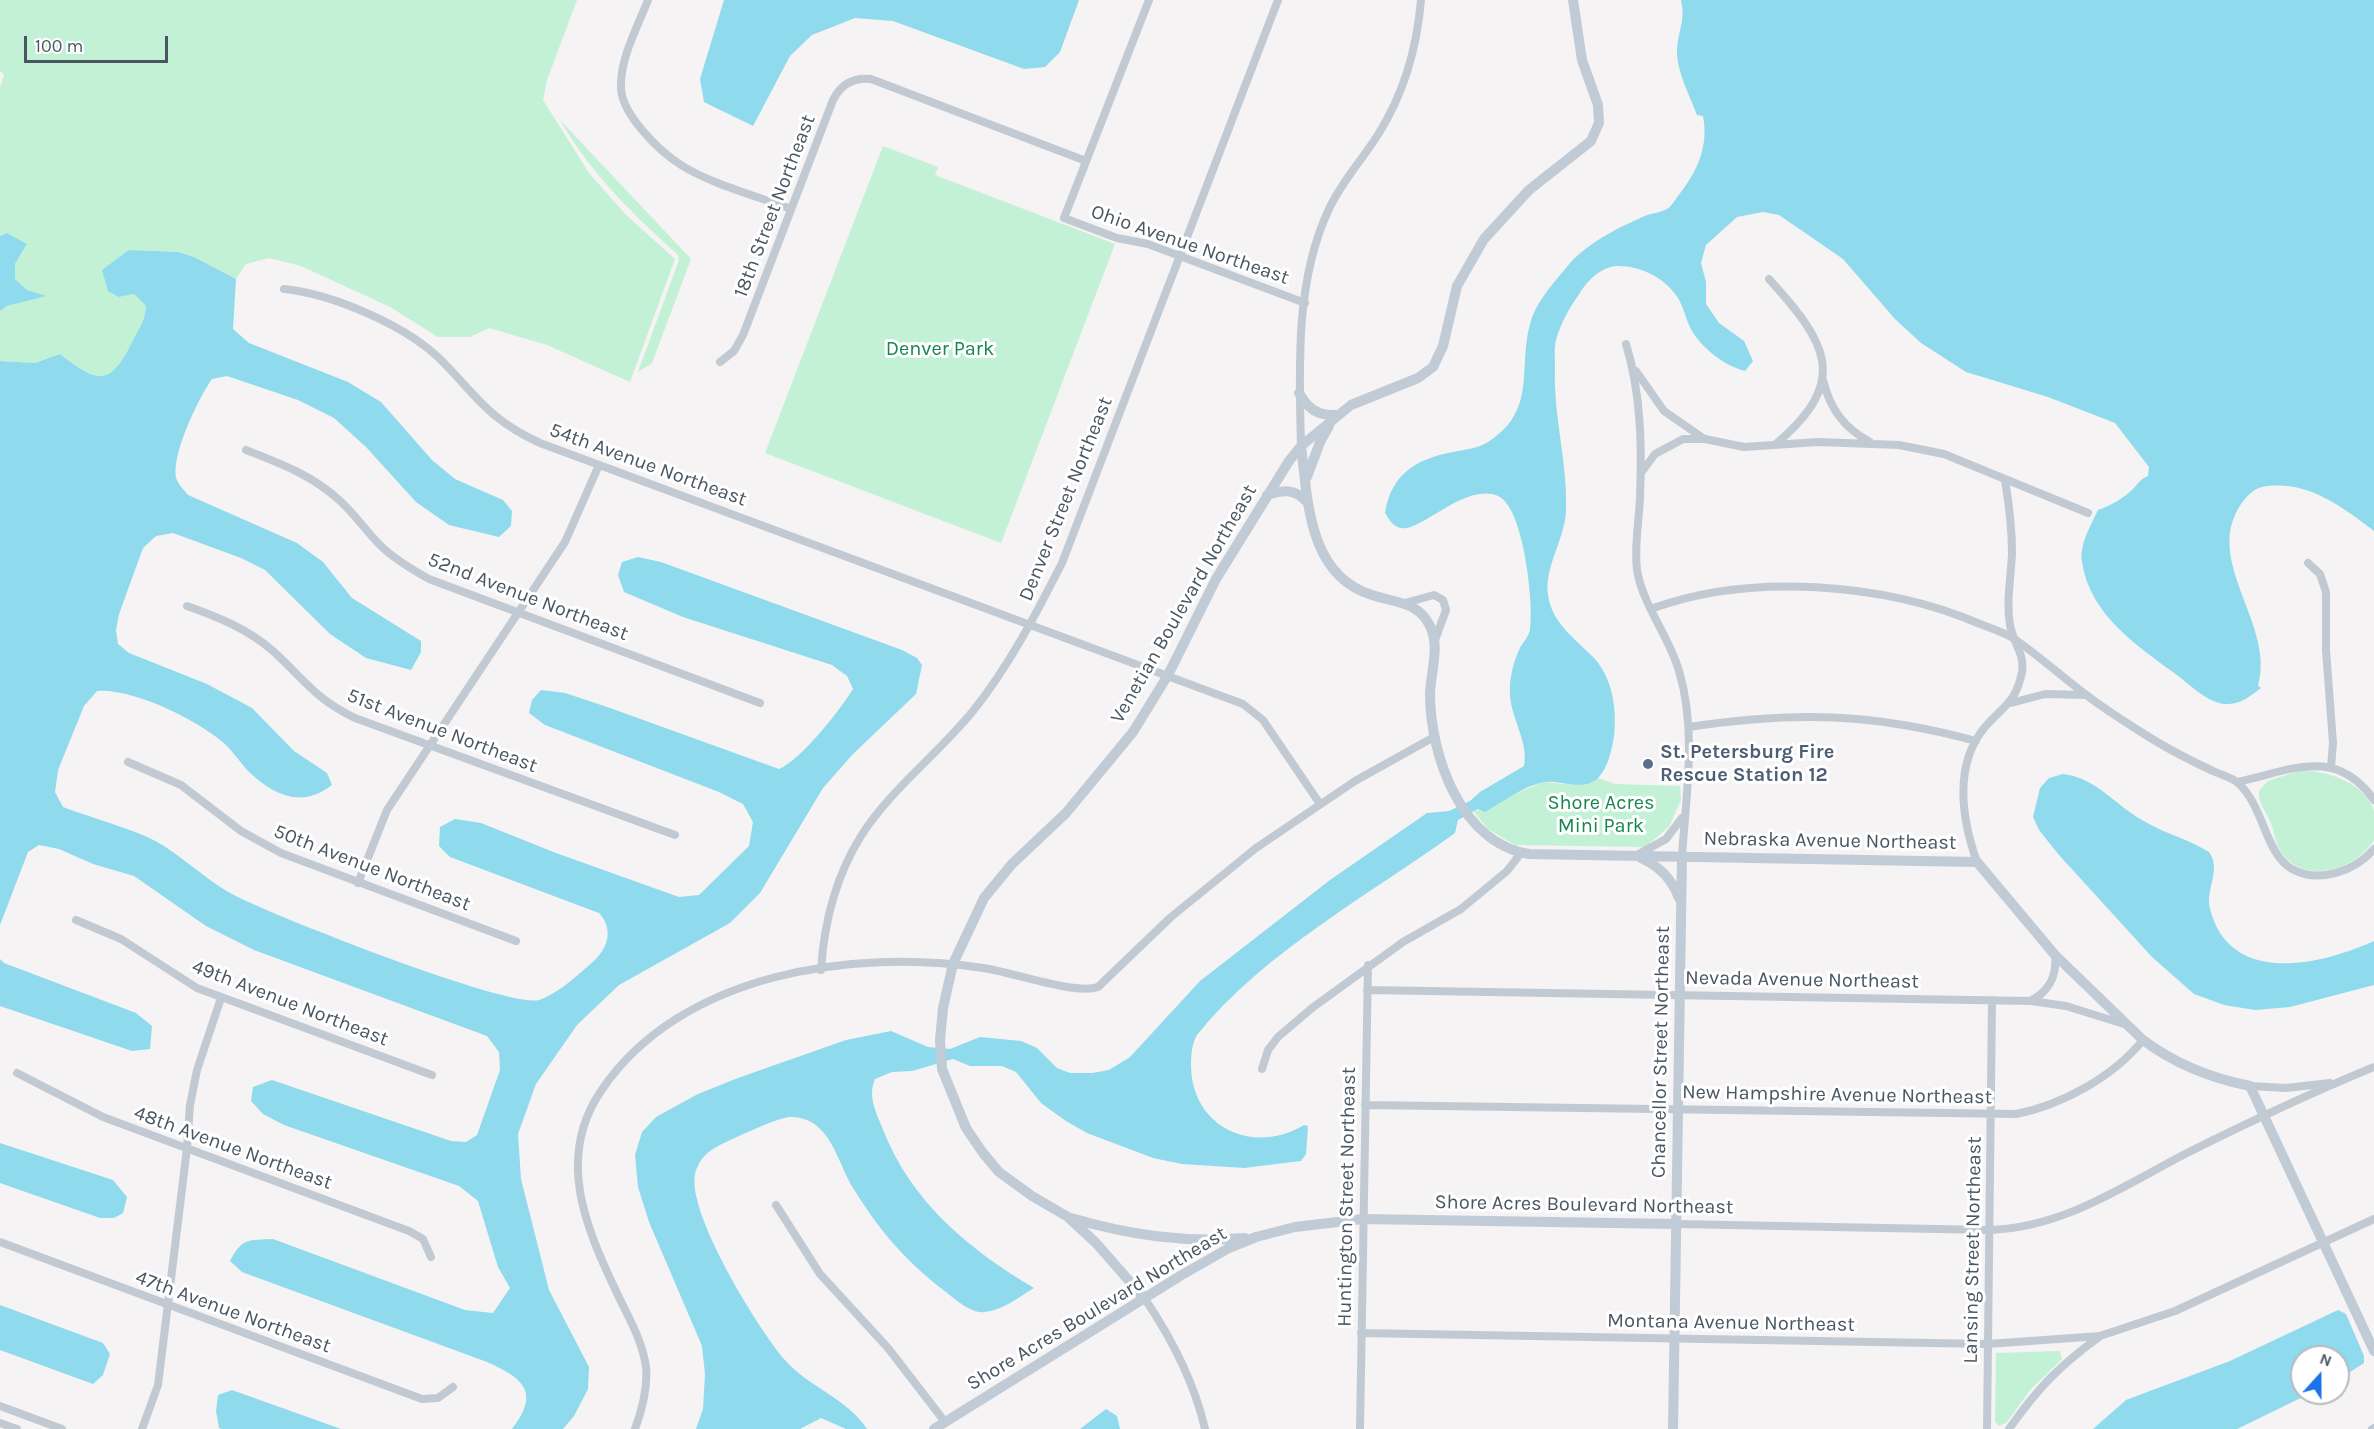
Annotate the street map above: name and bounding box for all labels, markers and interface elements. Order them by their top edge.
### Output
scale bar [27,24,171,62]
text: 100 m [35,35,83,57]
street label: 18th Street Northeast [729,111,821,301]
street label: Ohio Avenue Northeast [1088,200,1292,290]
park label: Denver Park [886,337,994,361]
street label: Denver Street Northeast [1014,393,1118,605]
street label: 54th Avenue Northeast [546,418,750,512]
street label: Venetian Boulevard Northeast [1106,480,1262,728]
street label: 52nd Avenue Northeast [424,548,632,646]
street label: 51st Avenue Northeast [343,684,541,778]
place label: St. Petersburg Fire Rescue Station 12 [1660,740,1834,787]
marker: St. Petersburg Fire Rescue Station 12 [1641,757,1655,771]
park label: Shore Acres Mini Park [1547,791,1655,838]
street label: 50th Avenue Northeast [270,819,474,917]
street label: Nebraska Avenue Northeast [1703,827,1957,855]
street label: Chancellor Street Northeast [1647,926,1675,1178]
street label: 49th Avenue Northeast [188,954,392,1052]
street label: Nevada Avenue Northeast [1685,966,1919,994]
street label: Huntington Street Northeast [1333,1067,1361,1327]
street label: New Hampshire Avenue Northeast [1682,1080,1992,1110]
street label: 48th Avenue Northeast [131,1101,335,1195]
street label: Lansing Street Northeast [1959,1136,1987,1364]
street label: Shore Acres Boulevard Northeast [1434,1190,1734,1220]
street label: Shore Acres Boulevard Northeast [963,1222,1231,1396]
street label: 47th Avenue Northeast [132,1265,334,1359]
street label: Montana Avenue Northeast [1607,1309,1855,1337]
north arrow [2290,1345,2350,1405]
text: N [2317,1349,2335,1371]

